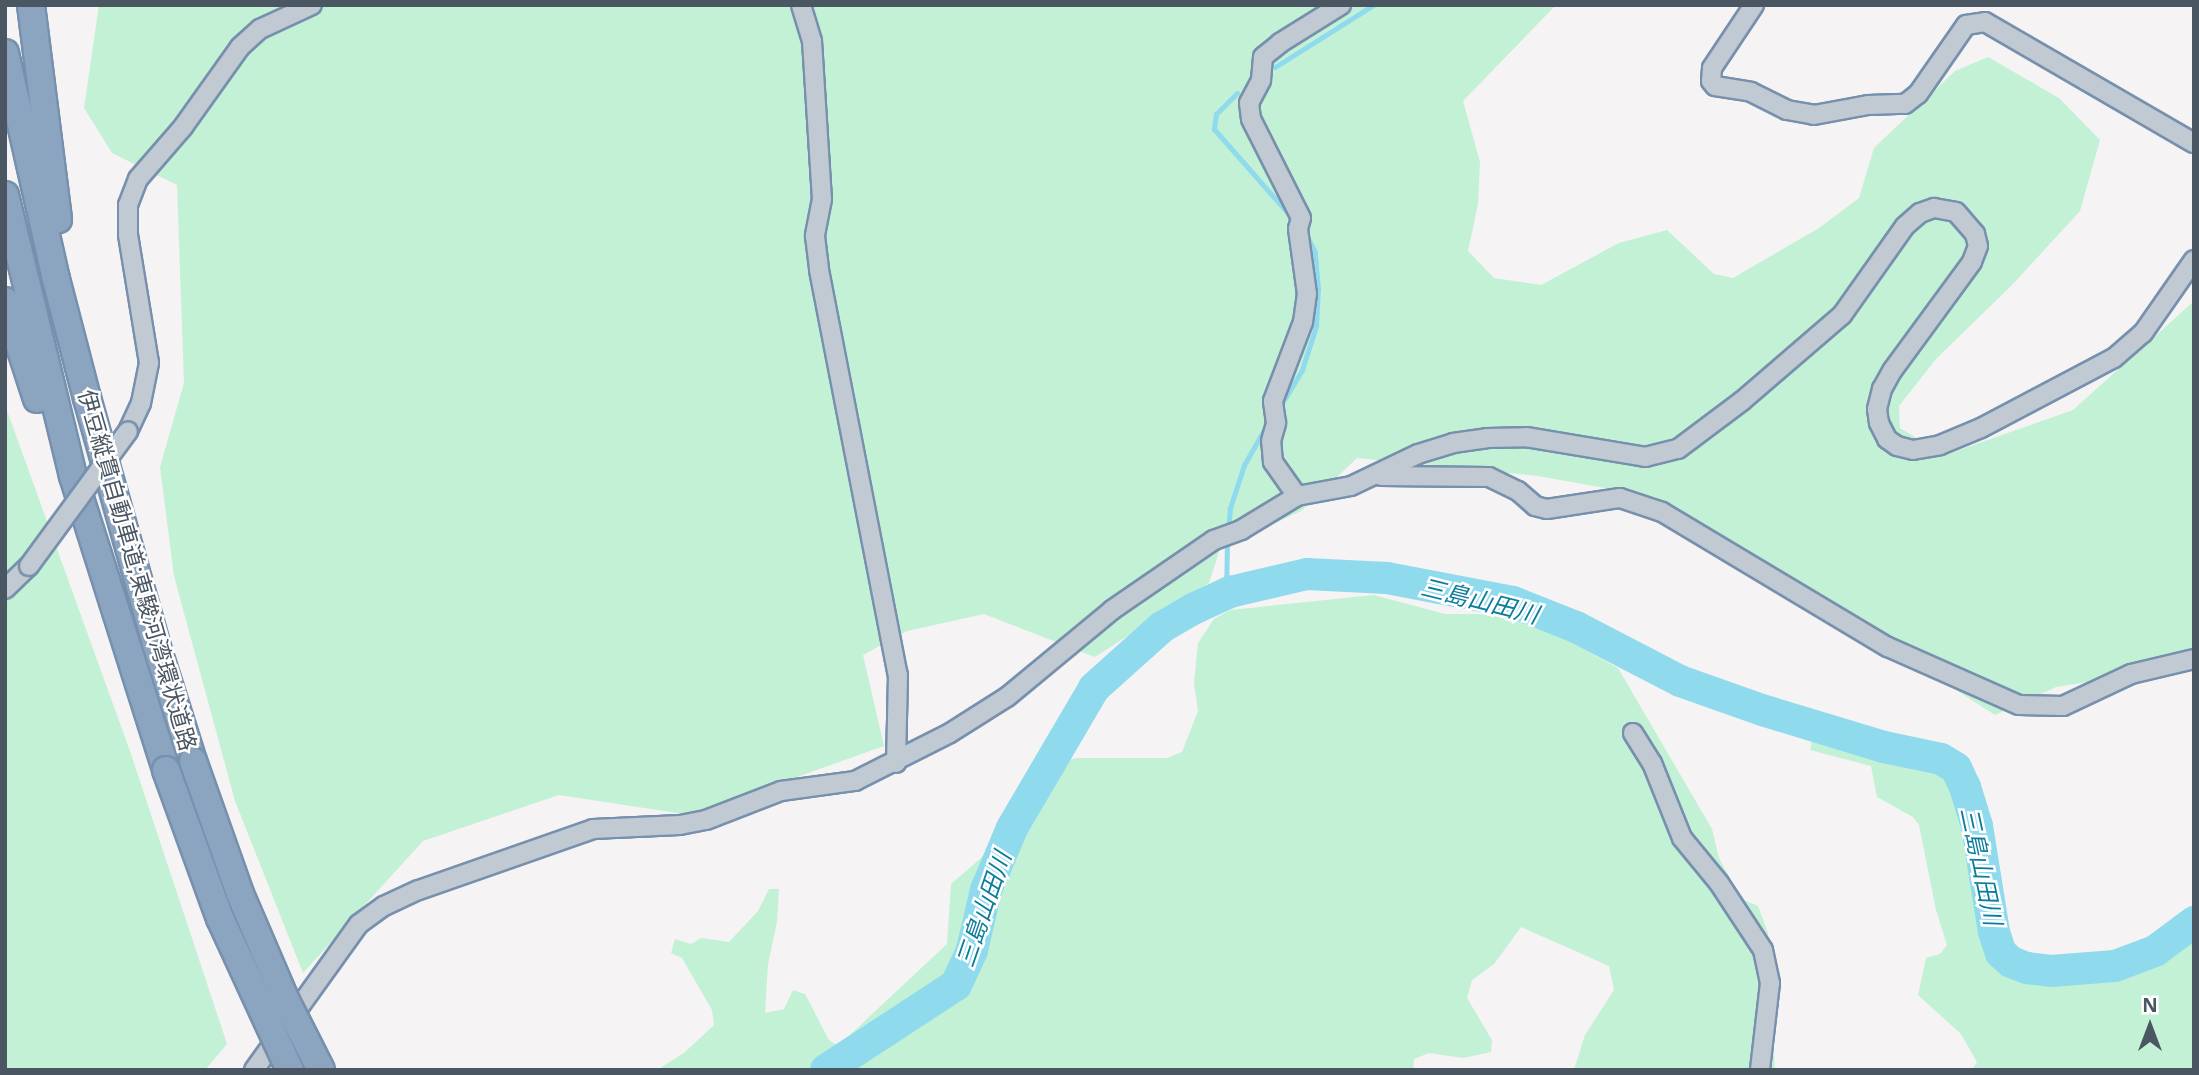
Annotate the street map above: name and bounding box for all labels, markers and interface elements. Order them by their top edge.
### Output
street label: 伊豆縦貫自動車道;東駿河湾環状道路 [73,386,203,754]
water label: 三島山田川 [1418,572,1542,628]
water label: 三島山田川 [1955,804,2009,928]
water label: 三島山田川 [950,848,1016,970]
north arrow [2115,991,2185,1061]
text: N [2142,992,2158,1018]

